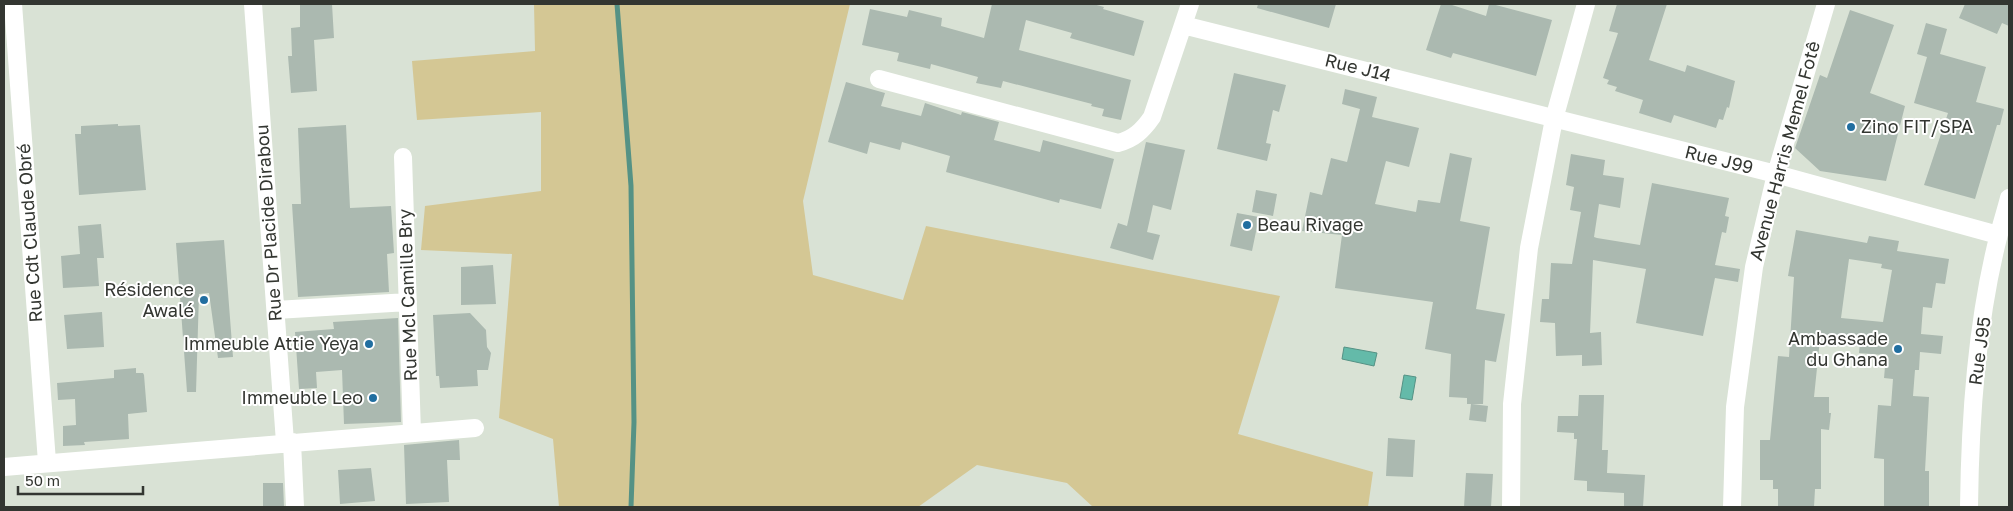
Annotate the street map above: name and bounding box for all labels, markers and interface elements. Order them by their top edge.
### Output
street label: Avenue Harris Memel Fotê [1744,39,1824,263]
street label: Rue J14 [1323,48,1394,86]
place label: Zino FIT/SPA [1861,115,1973,137]
marker: Zino FIT/SPA [1845,121,1857,133]
street label: Rue Dr Placide Dirabou [250,124,286,322]
street label: Rue J99 [1683,140,1756,178]
street label: Rue Cdt Claude Obré [12,143,46,323]
street label: Rue Mcl Camille Bry [393,209,421,382]
place label: Beau Rivage [1257,213,1363,235]
marker: Beau Rivage [1241,219,1253,231]
place label: Résidence Awalé [104,278,194,321]
marker: Résidence Awalé [198,294,210,306]
street label: Rue J95 [1963,315,1995,387]
place label: Ambassade du Ghana [1788,327,1888,370]
place label: Immeuble Attie Yeya [183,332,359,354]
marker: Immeuble Attie Yeya [363,338,375,350]
marker: Ambassade du Ghana [1892,343,1904,355]
place label: Immeuble Leo [241,386,363,408]
marker: Immeuble Leo [367,392,379,404]
scale bar [18,464,142,496]
text: 50 m [25,471,60,489]

